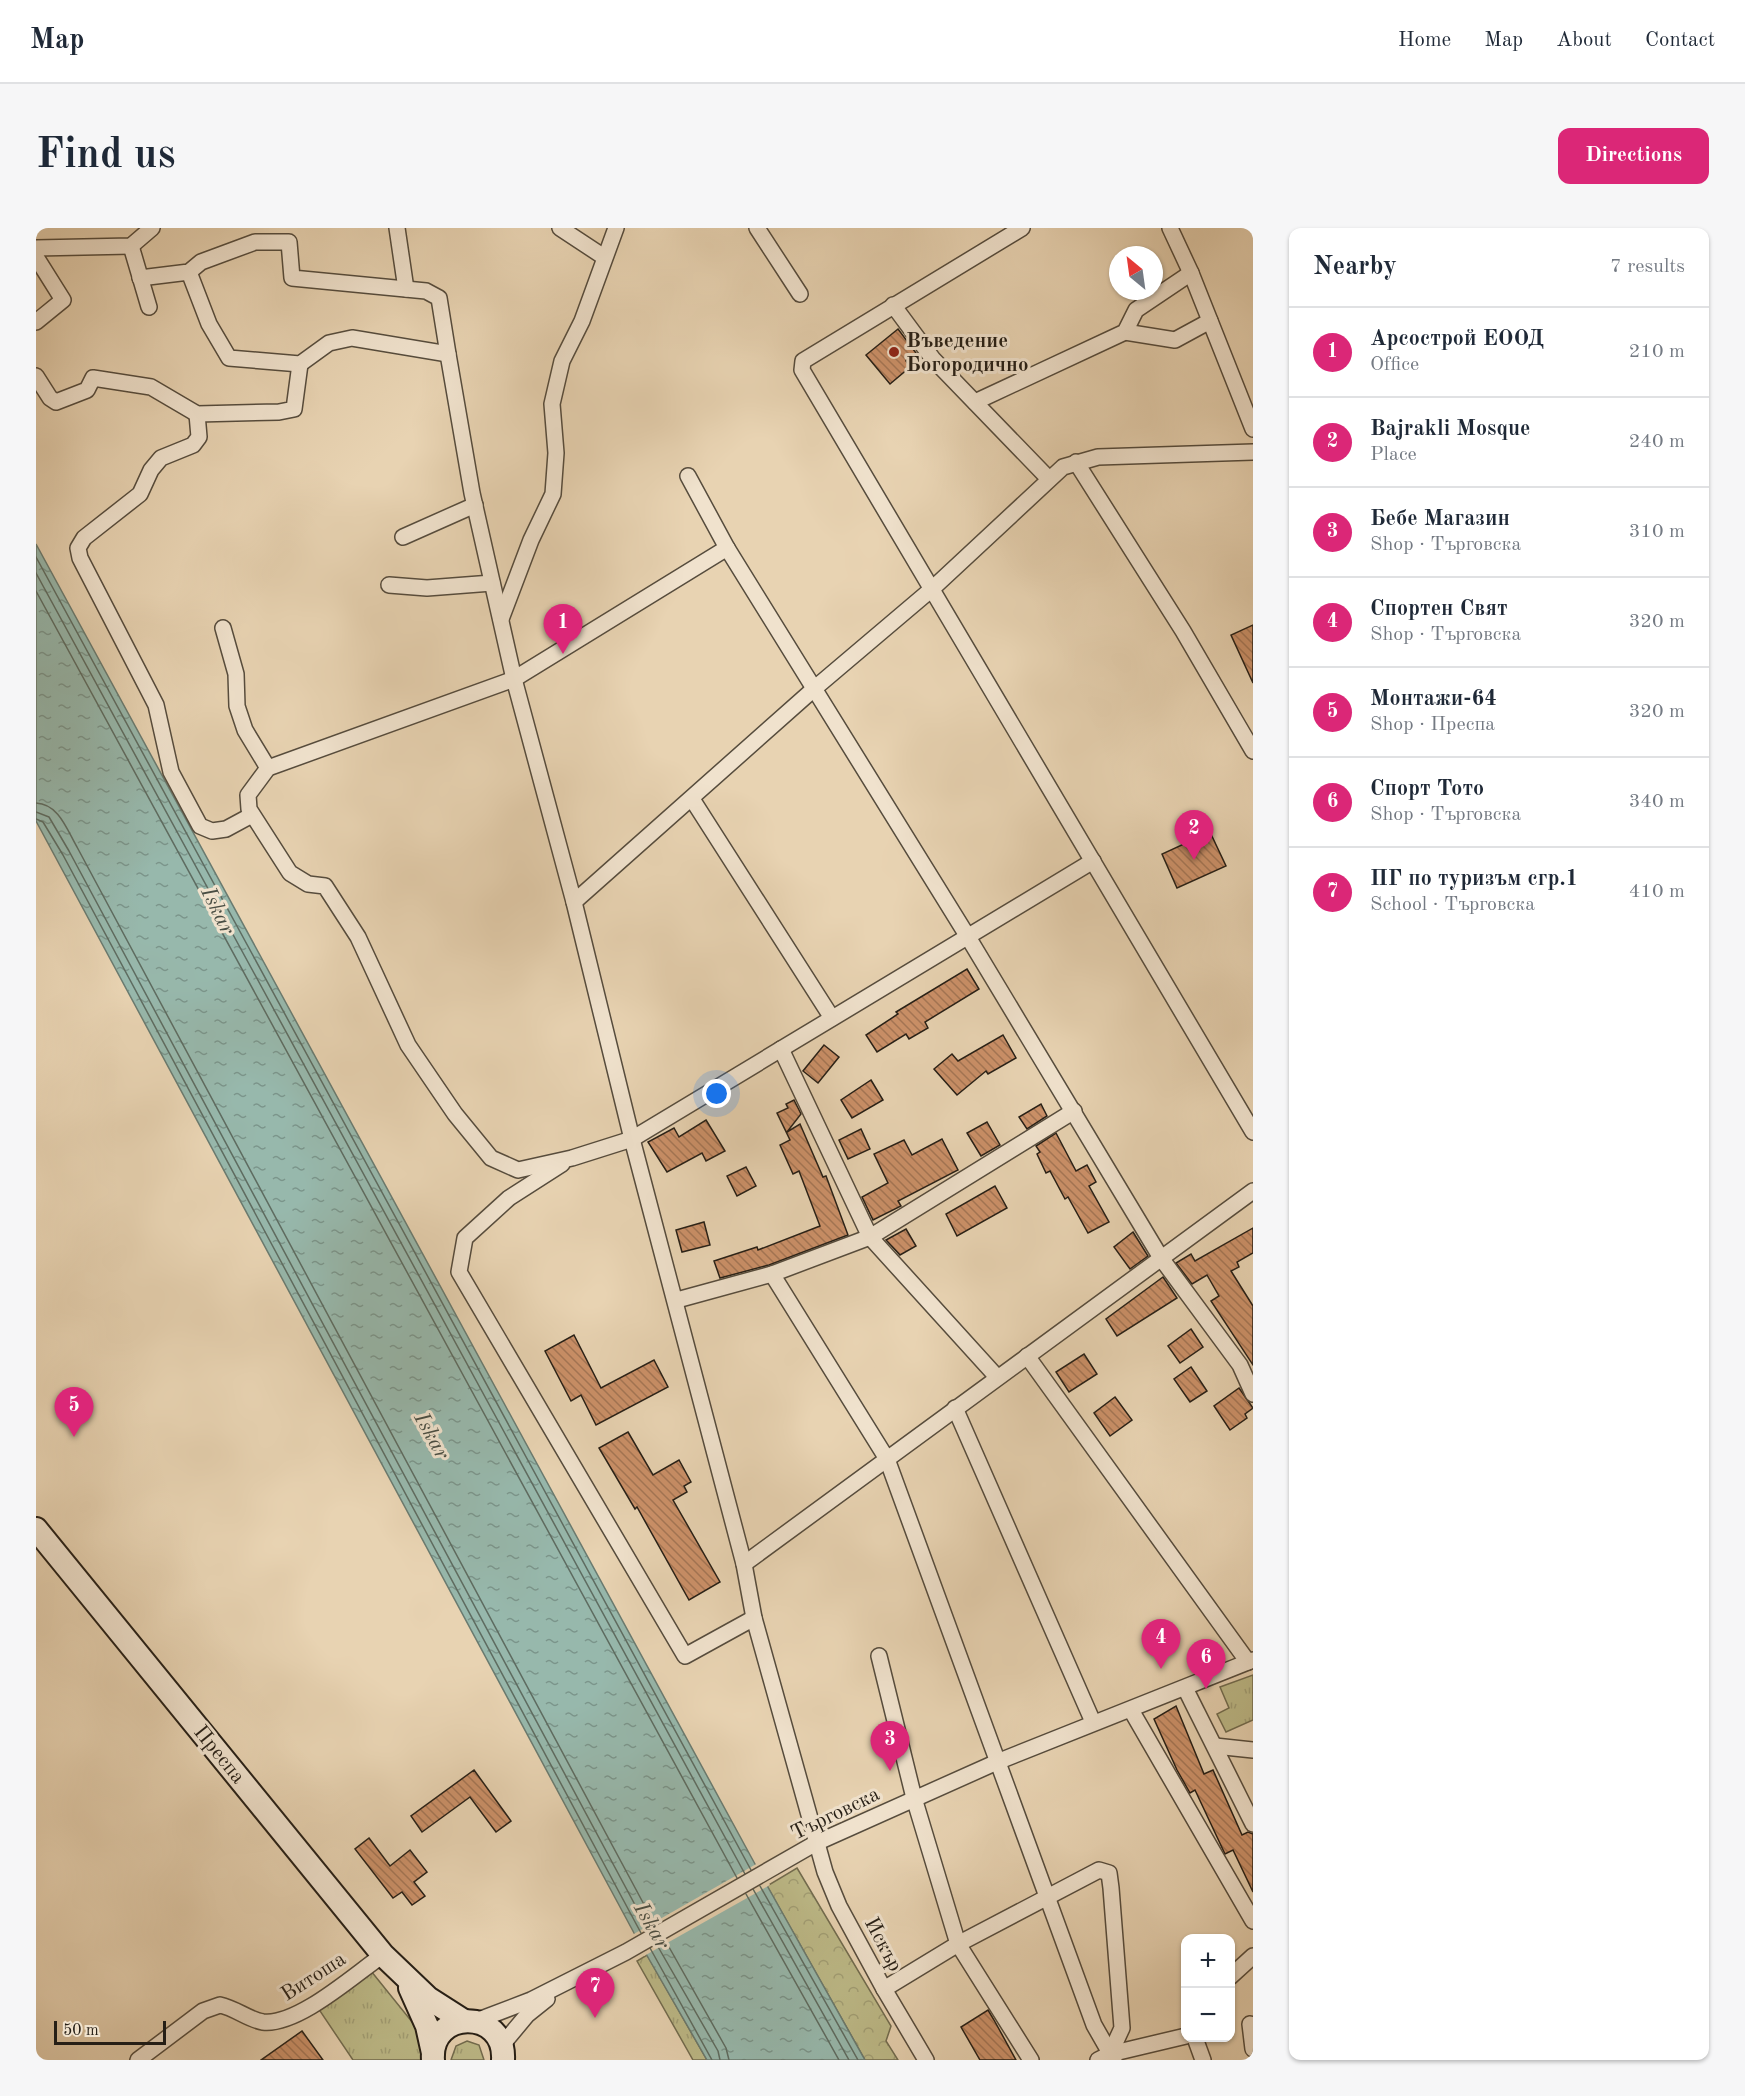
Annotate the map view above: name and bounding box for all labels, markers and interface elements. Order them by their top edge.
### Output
text: Map [30,27,84,55]
text: Home [1398,30,1451,51]
text: Map [1484,30,1523,51]
text: About [1556,30,1612,51]
text: Contact [1645,30,1715,51]
button: Directions [1558,128,1709,184]
text: Find us [36,135,175,177]
north arrow [1109,246,1163,300]
text: Nearby [1313,254,1397,280]
text: 7 results [1610,257,1685,277]
text: Арсострой ЕООД [1370,328,1544,350]
place label: Въведение Богородично [906,331,1029,376]
text: 1 [1327,342,1338,362]
text: 210 m [1629,342,1685,362]
marker: Въведение Богородично [887,345,901,359]
text: Office [1370,355,1419,375]
text: Bajrakli Mosque [1370,418,1530,440]
text: 2 [1327,432,1338,452]
text: 240 m [1629,432,1685,452]
text: Place [1370,445,1417,465]
text: Бебе Магазин [1370,508,1510,530]
text: 3 [1327,522,1338,542]
text: 310 m [1629,522,1685,542]
text: Shop · Търговска [1370,535,1521,555]
text: Спортен Свят [1370,598,1508,620]
pin: 1 [544,604,582,654]
text: 4 [1327,612,1338,632]
text: 320 m [1629,612,1685,632]
text: Shop · Търговска [1370,625,1521,645]
text: Монтажи-64 [1370,688,1497,710]
text: 5 [1327,702,1338,722]
text: 320 m [1629,702,1685,722]
text: Shop · Преспа [1370,715,1495,735]
text: Спорт Тото [1370,778,1484,800]
text: 6 [1327,792,1338,812]
text: 340 m [1629,792,1685,812]
text: Shop · Търговска [1370,805,1521,825]
pin: 2 [1174,810,1214,860]
text: ПГ по туризъм сгр.1 [1370,868,1578,890]
text: 7 [1327,882,1338,902]
text: 410 m [1629,882,1685,902]
water label: Iskar [196,883,238,939]
text: School · Търговска [1370,895,1535,915]
your location [702,1079,731,1108]
pin: 5 [54,1388,93,1437]
water label: Iskar [409,1408,453,1464]
pin: 4 [1142,1620,1180,1669]
pin: 6 [1186,1640,1226,1689]
street label: Преспа [189,1722,248,1788]
pin: 3 [870,1722,910,1771]
street label: Търговска [788,1784,883,1845]
water label: Iskar [629,1898,674,1954]
street label: Искър [860,1914,906,1975]
map controls [1181,1934,1235,2042]
button: + [1181,1934,1235,1988]
street label: Витоша [278,1949,350,2006]
pin: 7 [576,1968,614,2018]
button: − [1181,1988,1235,2042]
scale bar [54,2018,166,2046]
text: 50 m [63,2023,99,2039]

